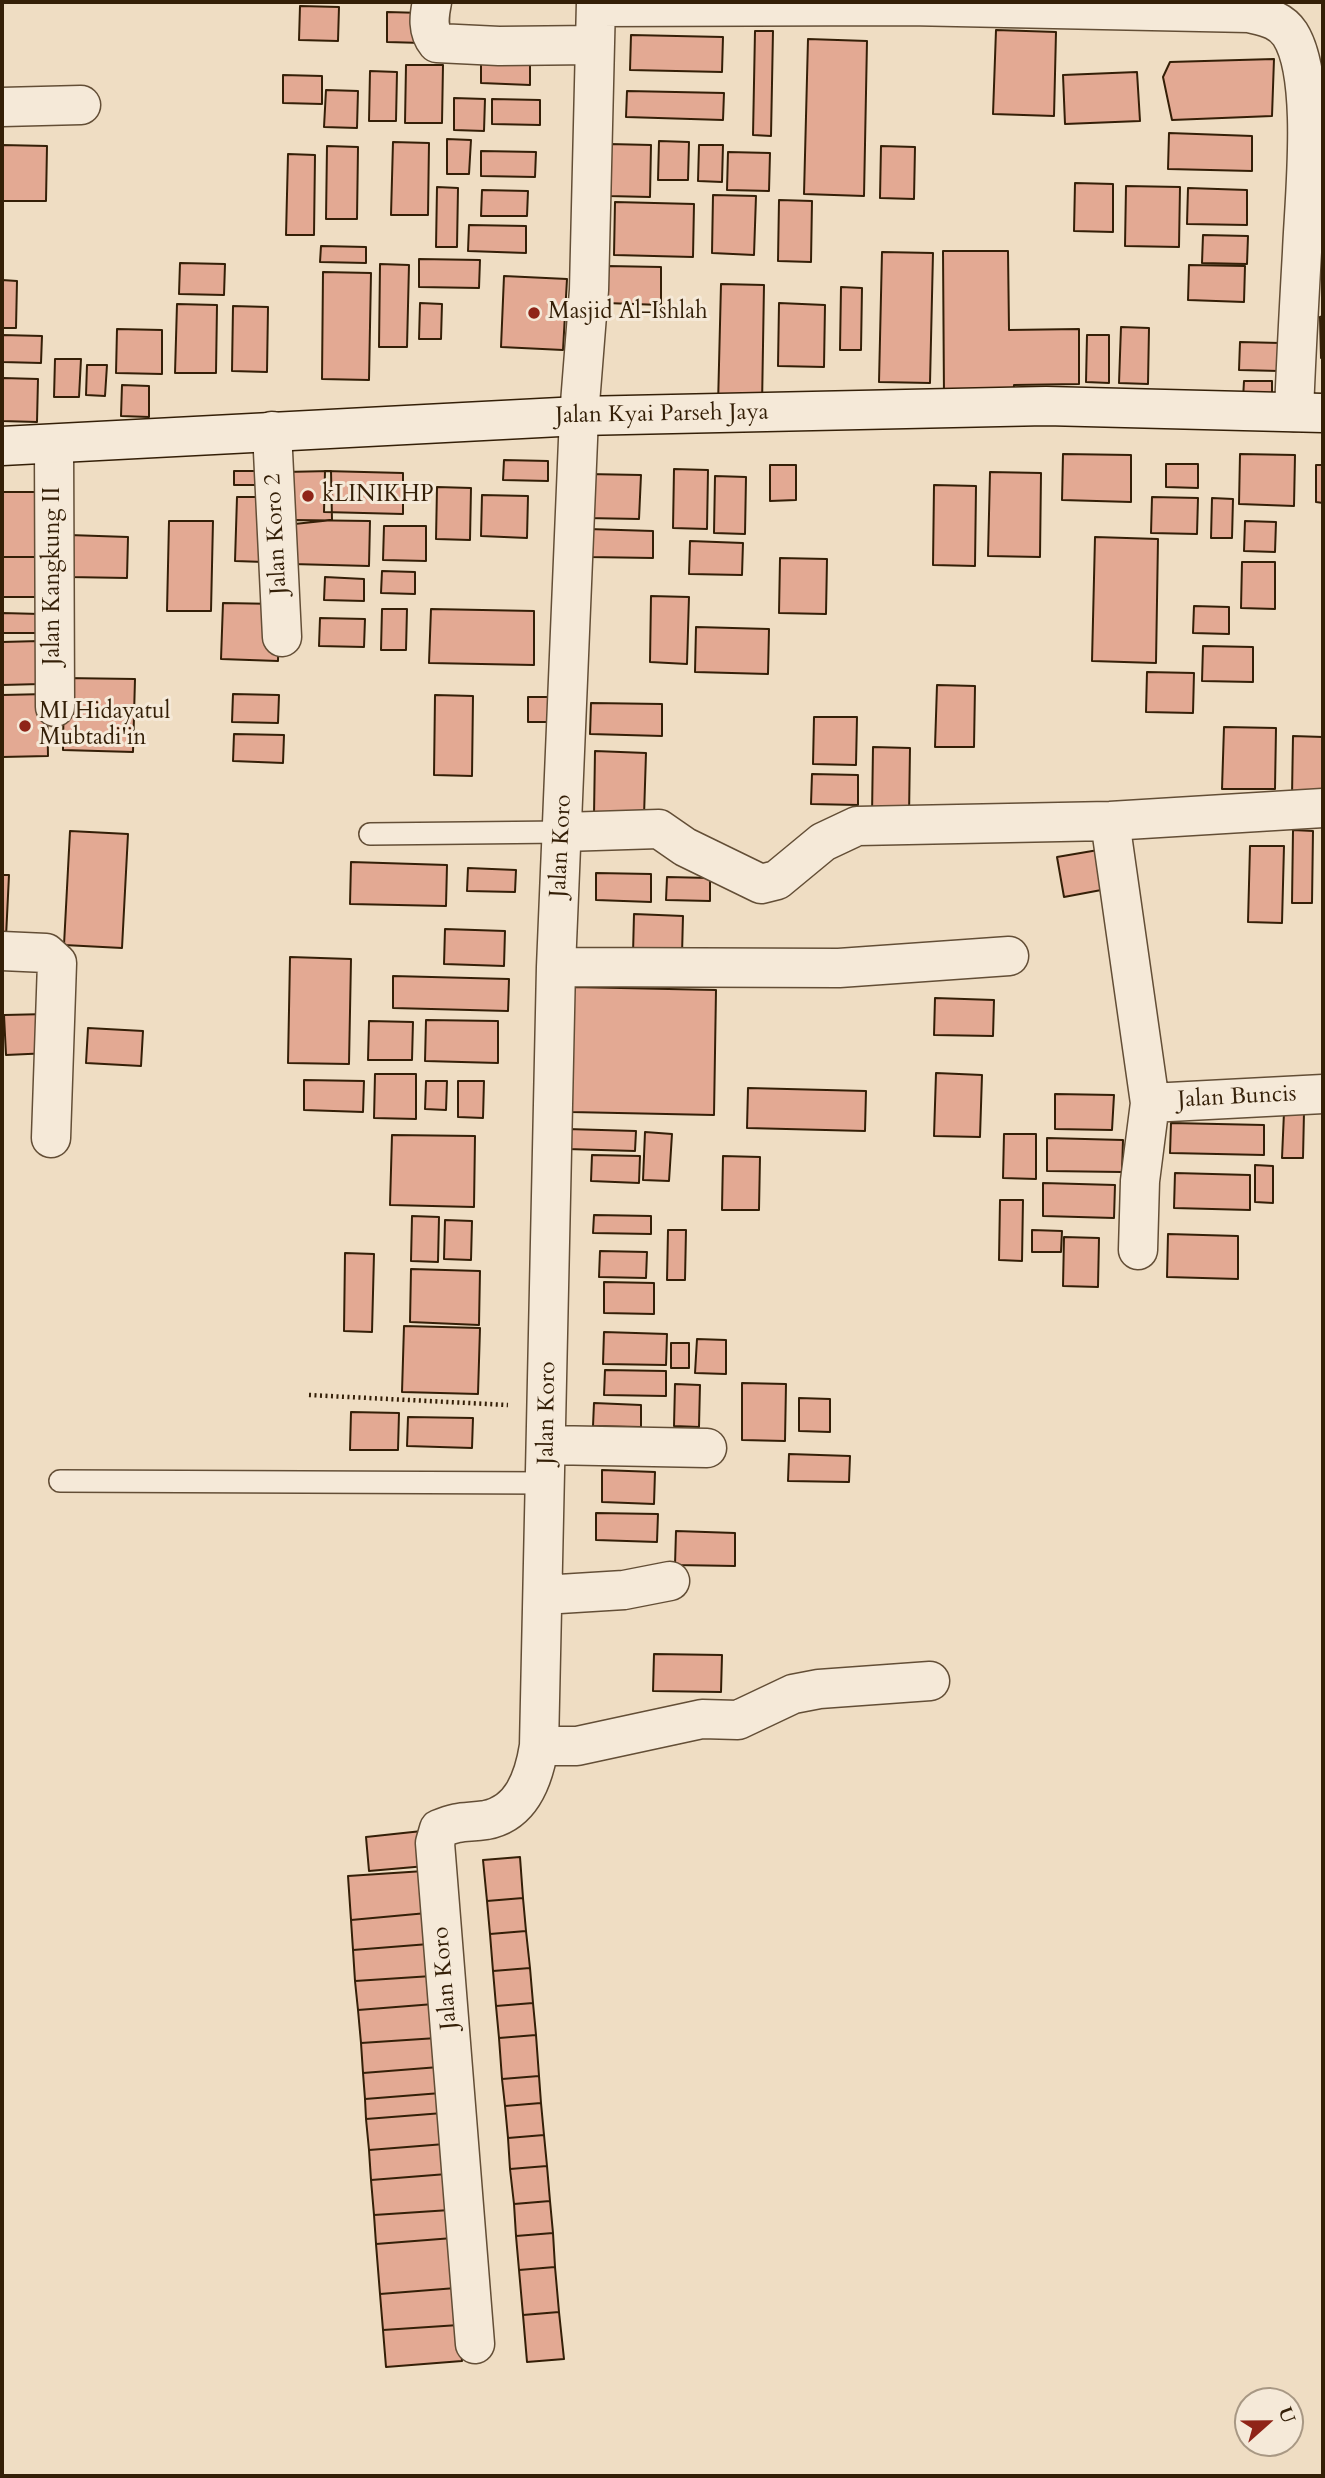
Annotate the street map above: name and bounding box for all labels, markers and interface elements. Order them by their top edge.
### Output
place label: Masjid Al-Ishlah [548,299,708,327]
marker: Masjid Al-Ishlah [526,305,542,321]
street label: Jalan Kyai Parseh Jaya [555,399,769,431]
street label: Jalan Koro 2 [260,473,294,595]
place label: kLINIKHP [322,482,433,510]
street label: Jalan Kangkung II [40,487,68,665]
marker: kLINIKHP [300,488,316,504]
place label: MI Hidayatul Mubtadi'in [39,699,170,753]
marker: MI Hidayatul Mubtadi'in [17,718,33,734]
street label: Jalan Koro [546,794,578,898]
street label: Jalan Buncis [1177,1081,1297,1115]
street label: Jalan Koro [533,1361,563,1465]
street label: Jalan Koro [428,1925,464,2031]
north arrow [1234,2387,1304,2457]
text: U [1272,2403,1302,2427]

